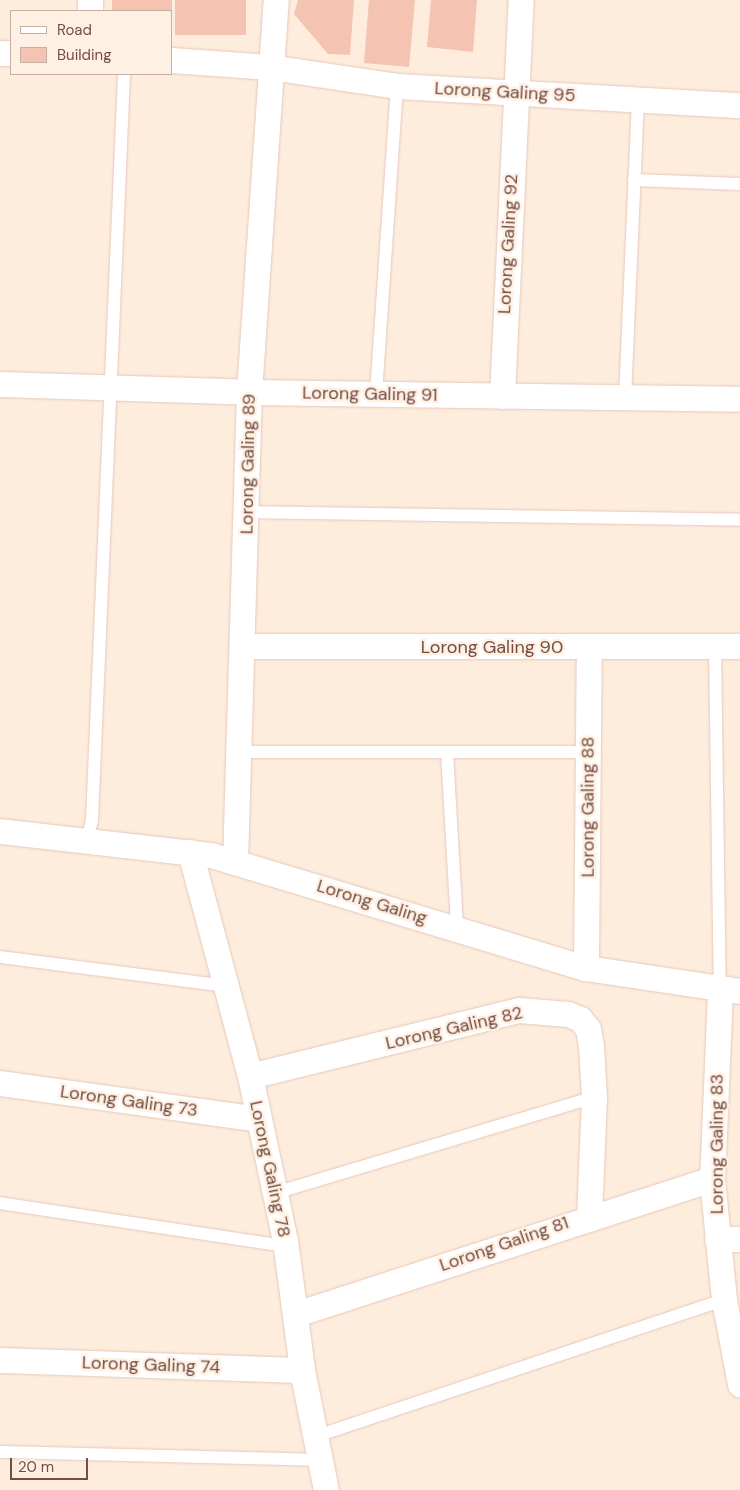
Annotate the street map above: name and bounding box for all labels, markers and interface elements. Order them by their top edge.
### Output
legend [10,10,172,75]
text: Road [57,20,92,40]
text: Building [57,45,112,65]
street label: Lorong Galing 95 [434,78,576,106]
street label: Lorong Galing 92 [494,173,522,315]
street label: Lorong Galing 91 [302,382,438,406]
street label: Lorong Galing 89 [236,394,260,534]
street label: Lorong Galing 90 [421,636,563,658]
street label: Lorong Galing 88 [577,737,599,877]
street label: Lorong Galing [314,875,430,929]
street label: Lorong Galing 82 [383,1002,525,1054]
street label: Lorong Galing 83 [706,1074,728,1214]
street label: Lorong Galing 73 [59,1081,199,1121]
street label: Lorong Galing 78 [245,1099,295,1239]
street label: Lorong Galing 81 [437,1212,571,1276]
street label: Lorong Galing 74 [81,1352,221,1378]
scale bar [12,1448,90,1480]
text: 20 m [18,1457,54,1477]

